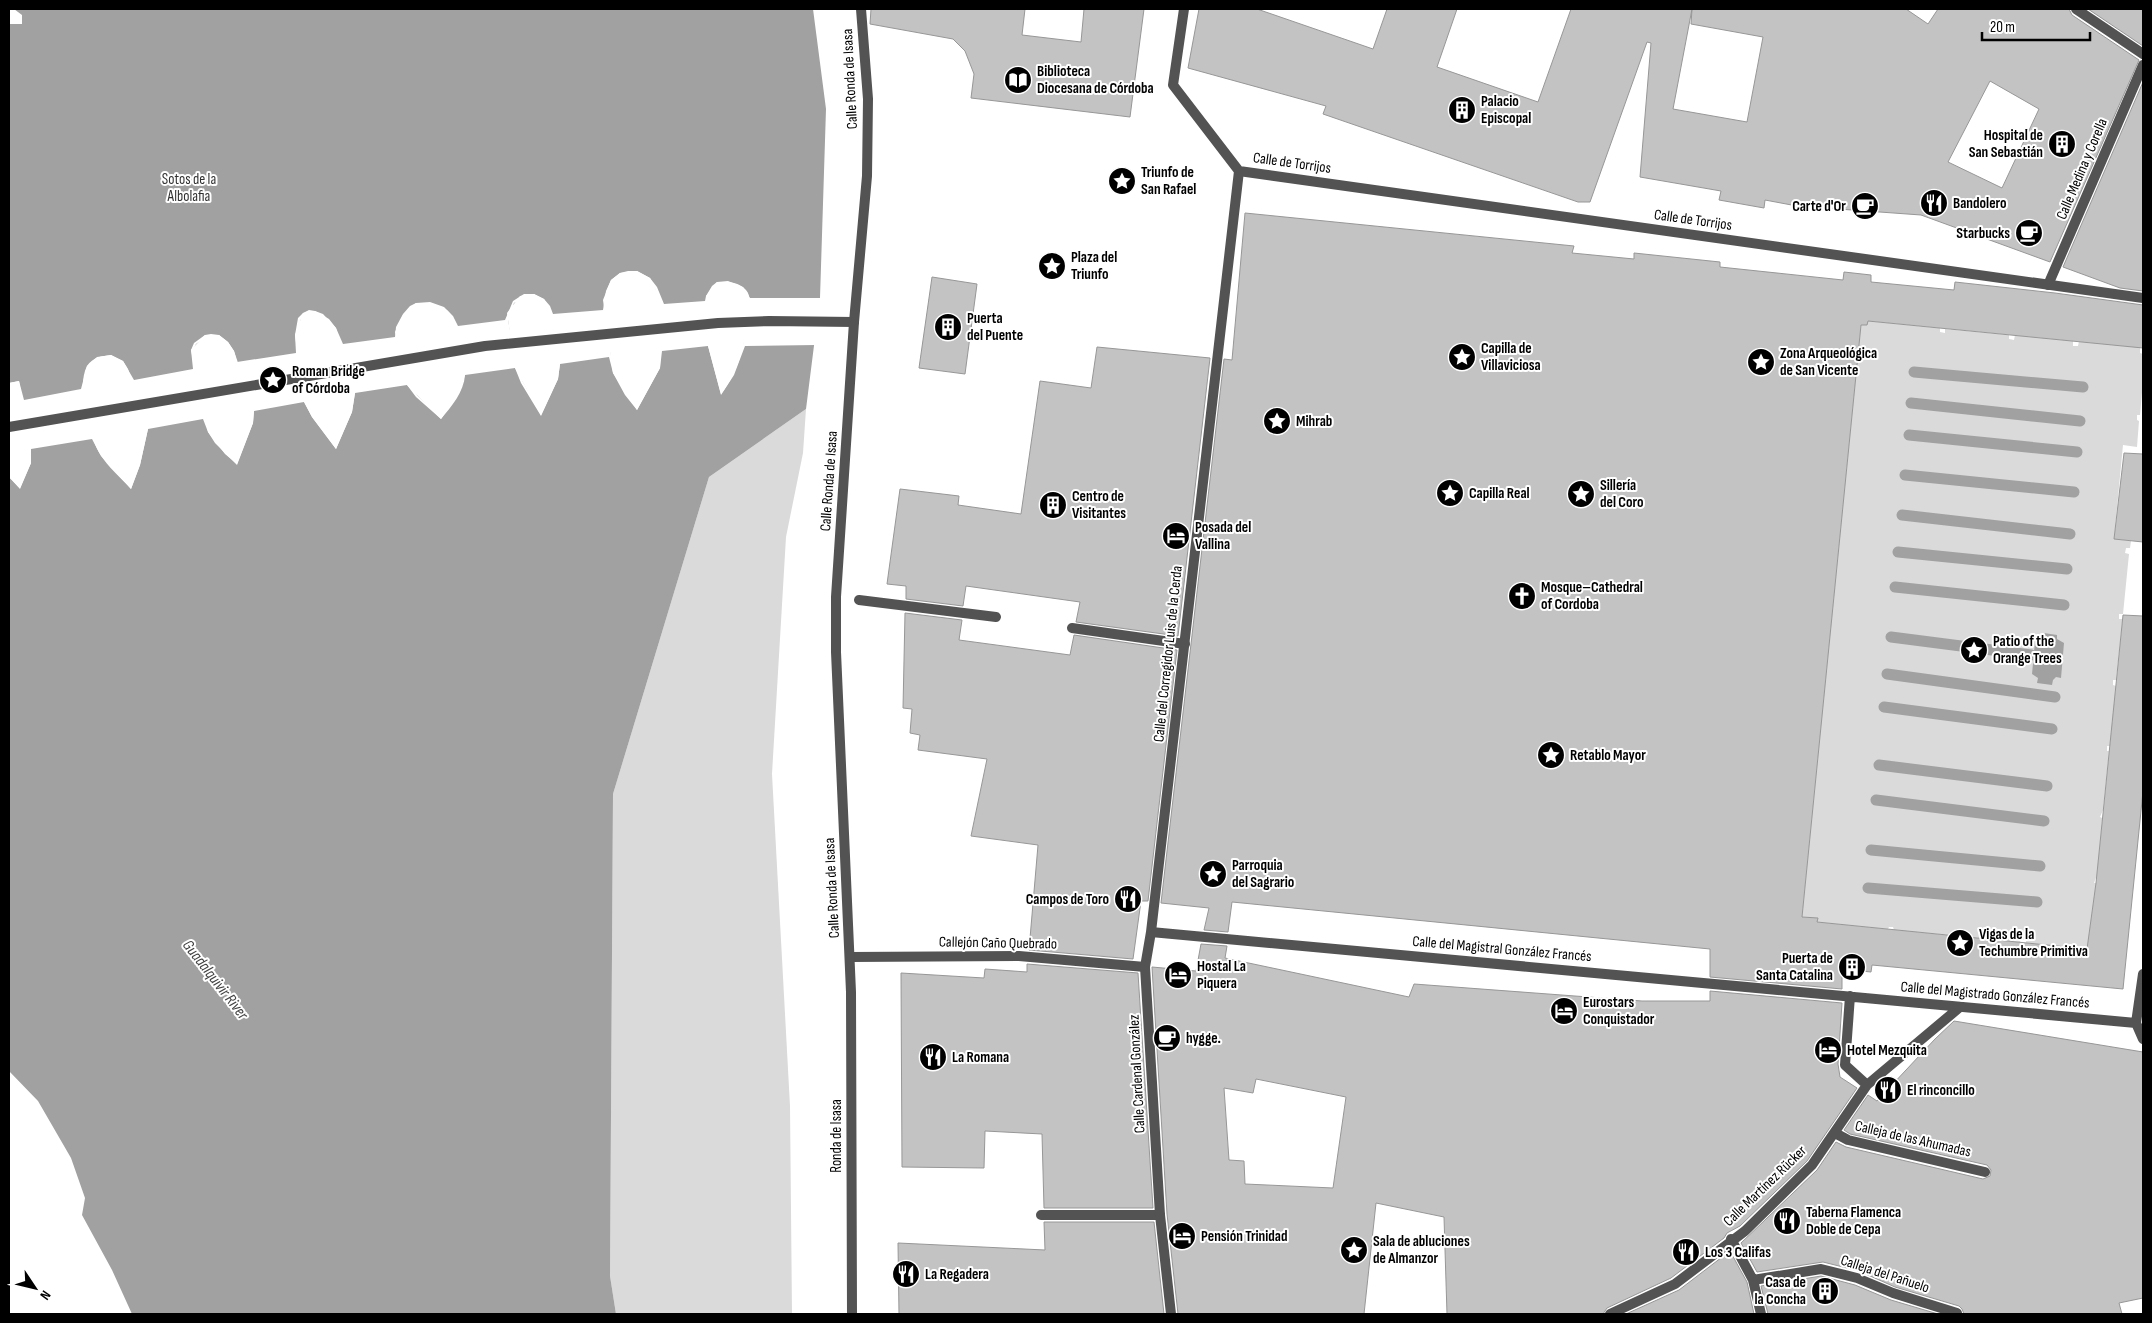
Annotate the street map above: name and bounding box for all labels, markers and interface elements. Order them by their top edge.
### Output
scale bar [1982,10,2090,42]
text: 20 m [1990,18,2015,37]
street label: Calle Ronda de Isasa [838,28,862,130]
place label: Biblioteca Diocesana de Córdoba [1037,62,1154,98]
library icon: Biblioteca Diocesana de Córdoba [1003,65,1033,95]
place label: Palacio Episcopal [1481,92,1531,128]
building icon: Palacio Episcopal [1447,95,1477,125]
street label: Calle Medina y Corella [2052,115,2112,223]
place label: Hospital de San Sebastián [1969,126,2043,162]
building icon: Hospital de San Sebastián [2047,129,2077,159]
street label: Calle de Torrijos [1252,148,1332,178]
place label: Triunfo de San Rafael [1141,163,1196,199]
place icon: Triunfo de San Rafael [1107,166,1137,196]
park label: Sotos de la Albolafia [162,170,216,206]
restaurant icon: Bandolero [1919,188,1949,218]
cafe icon: Carte d'Or [1850,191,1880,221]
place label: Bandolero [1953,194,2007,213]
place label: Carte d'Or [1792,197,1846,216]
street label: Calle de Torrijos [1653,205,1733,235]
cafe icon: Starbucks [2014,218,2044,248]
place label: Starbucks [1956,224,2010,243]
place label: Plaza del Triunfo [1071,248,1117,284]
place icon: Plaza del Triunfo [1037,251,1067,281]
place label: Puerta del Puente [967,309,1023,345]
building icon: Puerta del Puente [933,312,963,342]
place label: Capilla de Villaviciosa [1481,339,1541,375]
place icon: Capilla de Villaviciosa [1447,342,1477,372]
place label: Zona Arqueológica de San Vicente [1780,344,1877,380]
place icon: Zona Arqueológica de San Vicente [1746,347,1776,377]
place label: Roman Bridge of Córdoba [292,362,365,398]
place icon: Roman Bridge of Córdoba [258,365,288,395]
place icon: Mihrab [1262,406,1292,436]
place label: Mihrab [1296,412,1332,431]
street label: Calle Ronda de Isasa [816,430,842,532]
place label: Sillería del Coro [1600,476,1643,512]
place icon: Capilla Real [1435,478,1465,508]
place icon: Sillería del Coro [1566,479,1596,509]
place label: Capilla Real [1469,484,1530,503]
place label: Centro de Visitantes [1072,487,1126,523]
building icon: Centro de Visitantes [1038,490,1068,520]
place label: Posada del Vallina [1195,518,1251,554]
hotel icon: Posada del Vallina [1161,521,1191,551]
street label: Calle del Corregidor Luis de la Cerda [1149,565,1187,743]
place label: Mosque–Cathedral of Cordoba [1541,578,1643,614]
church icon: Mosque–Cathedral of Cordoba [1507,581,1537,611]
place label: Patio of the Orange Trees [1993,632,2062,668]
place icon: Patio of the Orange Trees [1959,635,1989,665]
place icon: Retablo Mayor [1536,740,1566,770]
place label: Retablo Mayor [1570,746,1646,765]
street label: Calle Ronda de Isasa [820,837,844,939]
place label: Parroquia del Sagrario [1232,856,1294,892]
place icon: Parroquia del Sagrario [1198,859,1228,889]
restaurant icon: Campos de Toro [1113,884,1143,914]
place label: Campos de Toro [1026,890,1109,909]
place label: Vigas de la Techumbre Primitiva [1979,925,2088,961]
place icon: Vigas de la Techumbre Primitiva [1945,928,1975,958]
street label: Callejón Caño Quebrado [939,932,1057,954]
street label: Calle del Magistral González Francés [1412,932,1592,966]
water label: Guadalquivir River [178,936,252,1024]
place label: Puerta de Santa Catalina [1756,949,1833,985]
building icon: Puerta de Santa Catalina [1837,952,1867,982]
place label: Hostal La Piquera [1197,957,1246,993]
hotel icon: Hostal La Piquera [1163,960,1193,990]
street label: Calle del Magistrado González Francés [1900,977,2090,1013]
place label: Eurostars Conquistador [1583,993,1655,1029]
hotel icon: Eurostars Conquistador [1549,996,1579,1026]
street label: Calle Cardenal González [1124,1014,1150,1134]
cafe icon: hygge. [1152,1023,1182,1053]
place label: hygge. [1186,1029,1221,1048]
hotel icon: Hotel Mezquita [1813,1035,1843,1065]
place label: Hotel Mezquita [1847,1041,1927,1060]
restaurant icon: La Romana [918,1042,948,1072]
place label: La Romana [952,1048,1009,1067]
restaurant icon: El rinconcillo [1873,1075,1903,1105]
place label: El rinconcillo [1907,1081,1975,1100]
street label: Ronda de Isasa [827,1099,846,1173]
street label: Calleja de las Ahumadas [1853,1116,1973,1162]
street label: Calle Martínez Rücker [1719,1141,1811,1231]
place label: Taberna Flamenca Doble de Cepa [1806,1203,1901,1239]
restaurant icon: Taberna Flamenca Doble de Cepa [1772,1206,1802,1236]
hotel icon: Pensión Trinidad [1167,1221,1197,1251]
place label: Pensión Trinidad [1201,1227,1288,1246]
place label: Sala de abluciones de Almanzor [1373,1232,1470,1268]
place icon: Sala de abluciones de Almanzor [1339,1235,1369,1265]
restaurant icon: Los 3 Califas [1671,1237,1701,1267]
place label: Los 3 Califas [1705,1243,1771,1262]
street label: Calleja del Pañuelo [1838,1251,1932,1297]
restaurant icon: La Regadera [891,1259,921,1289]
north arrow [10,1263,60,1313]
place label: La Regadera [925,1265,989,1284]
place label: Casa de la Concha [1755,1273,1806,1309]
building icon: Casa de la Concha [1810,1276,1840,1306]
text: N [36,1287,54,1303]

